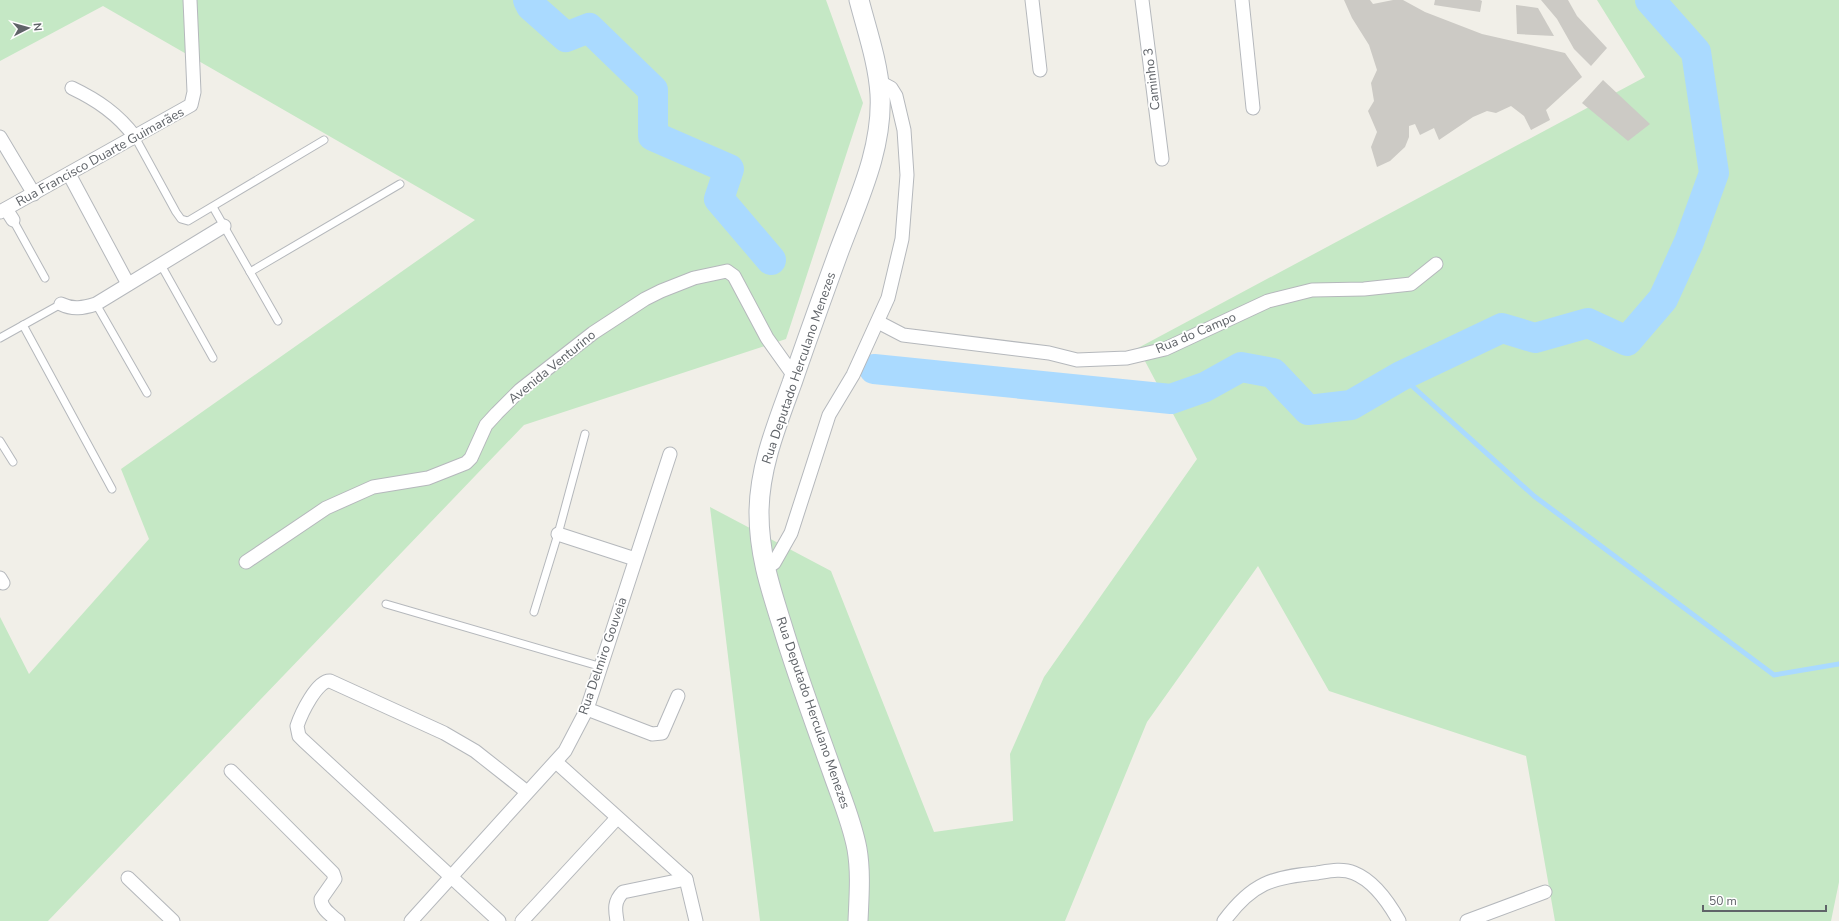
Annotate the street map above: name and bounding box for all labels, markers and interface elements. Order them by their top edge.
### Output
north arrow [8,8,48,48]
text: N [30,22,45,32]
street label: Caminho 3 [1139,47,1165,111]
street label: Rua Francisco Duarte Guimarães [13,103,187,211]
street label: Rua Deputado Herculano Menezes [758,270,840,466]
street label: Rua do Campo [1153,308,1239,358]
street label: Avenida Venturino [505,326,599,408]
street label: Rua Delmiro Gouveia [574,595,632,717]
street label: Rua Deputado Herculano Menezes [772,615,854,811]
scale bar [1703,887,1826,913]
text: 50 m [1709,893,1737,909]

